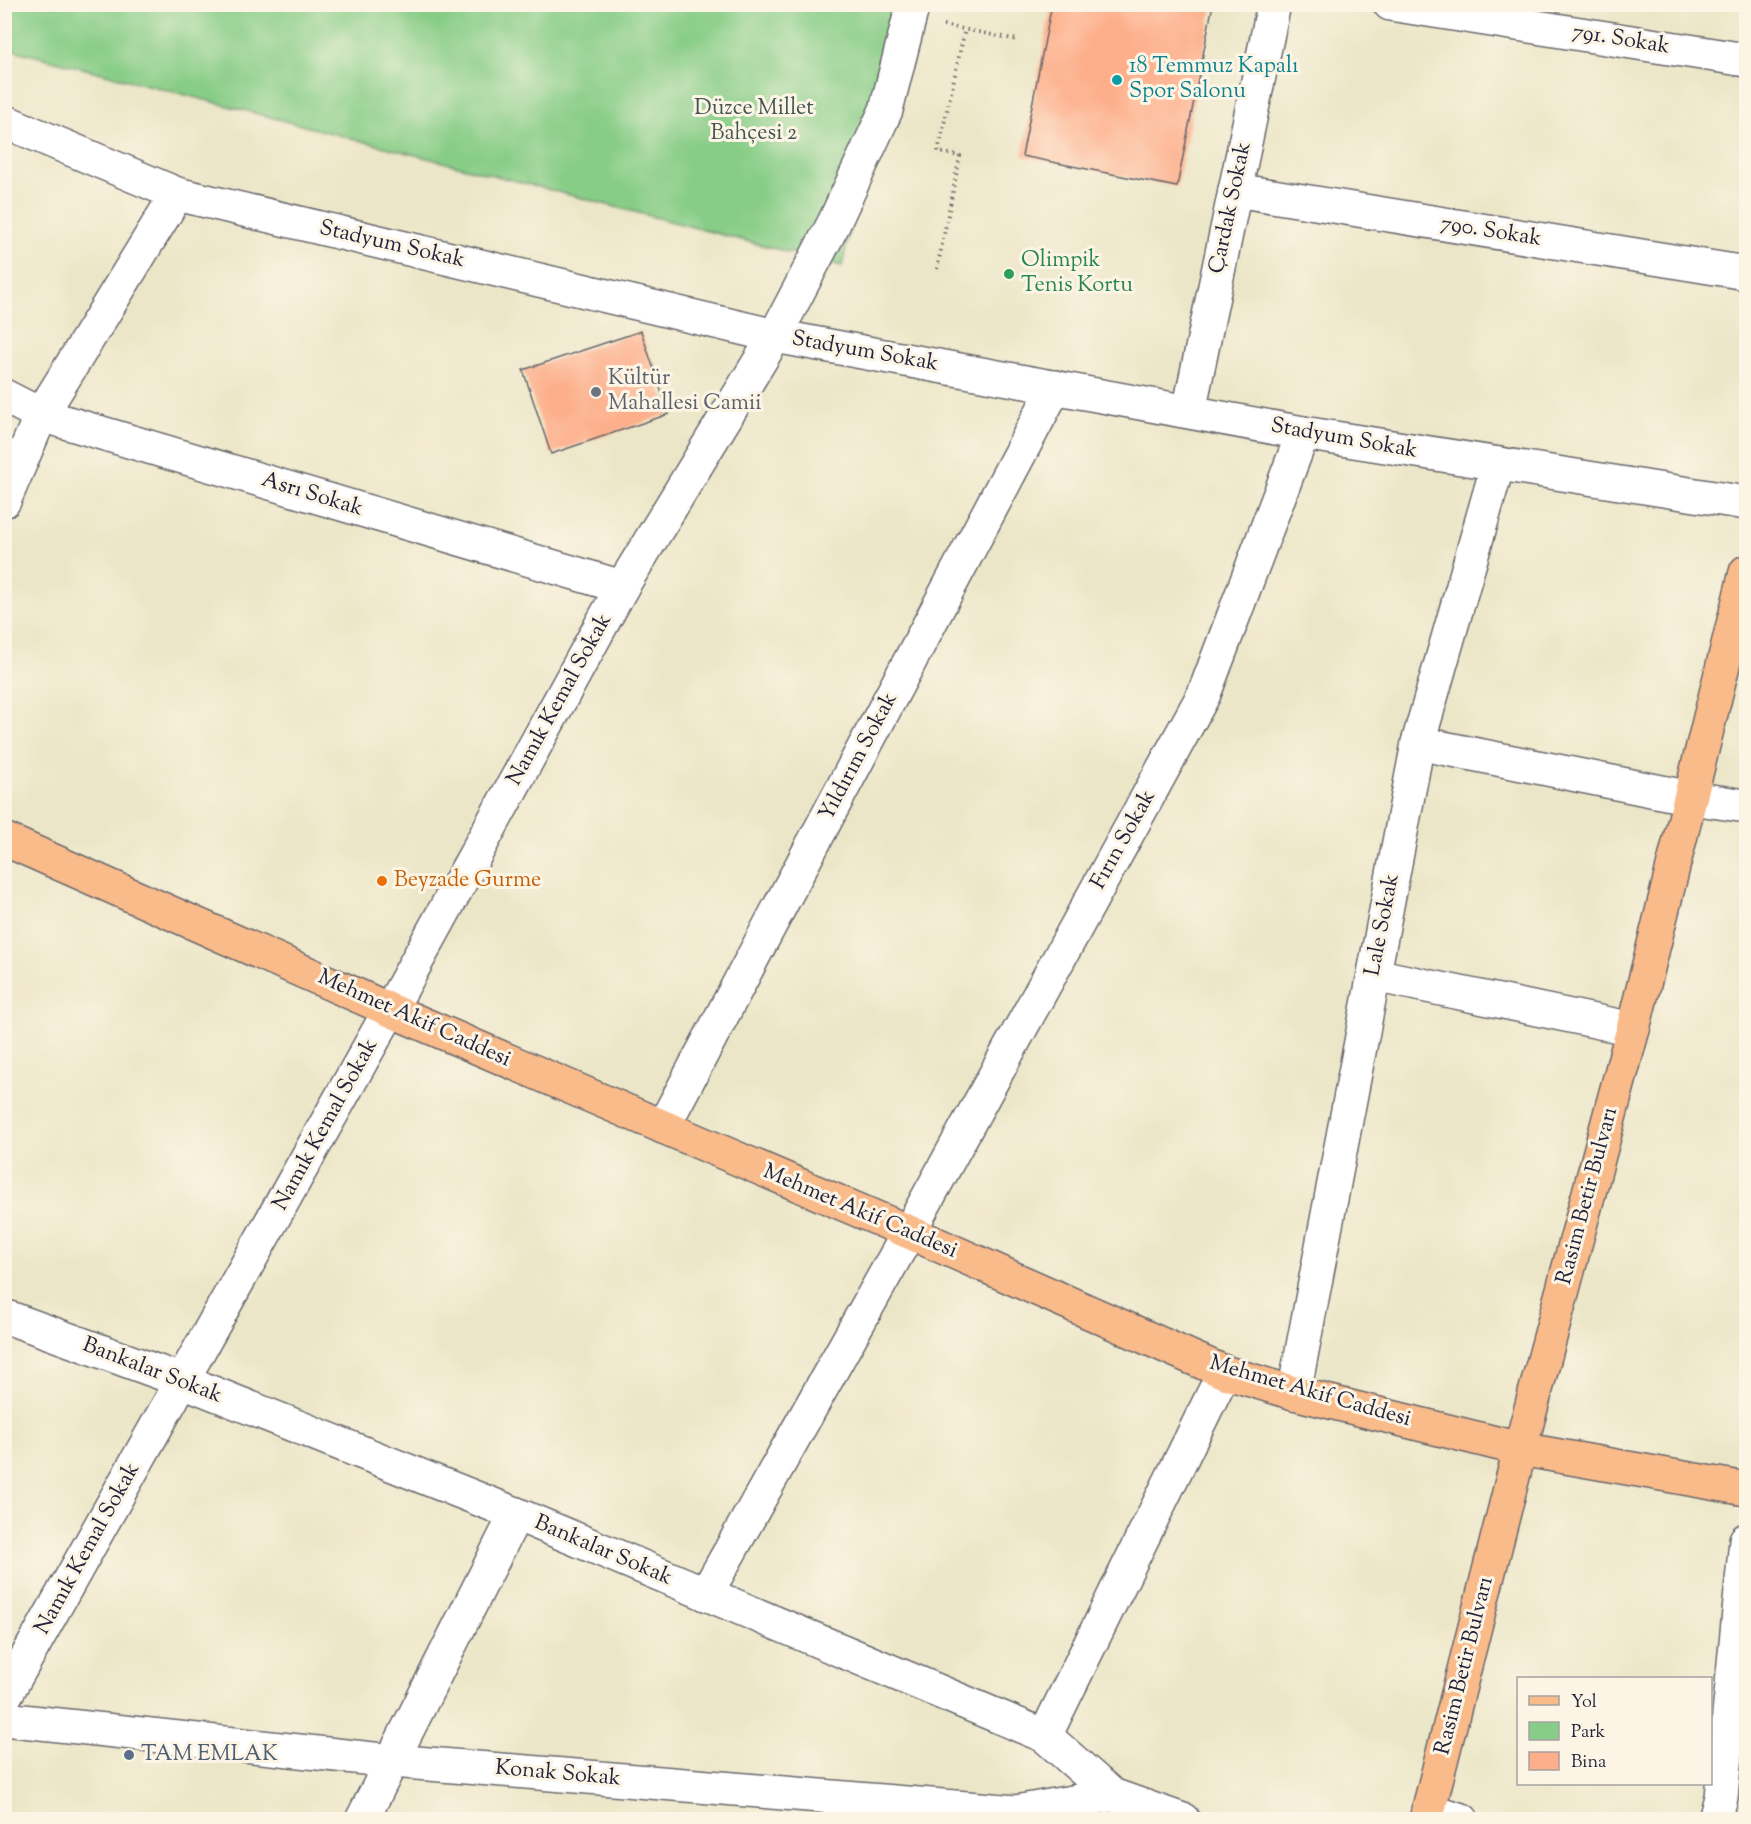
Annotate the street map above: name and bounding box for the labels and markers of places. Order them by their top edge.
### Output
place label: 18 Temmuz Kapalı Spor Salonu [1129,51,1298,108]
marker: 18 Temmuz Kapalı Spor Salonu [1110,73,1124,87]
place label: Olimpik Tenis Kortu [1021,245,1133,302]
marker: Olimpik Tenis Kortu [1002,267,1016,281]
place label: Kültür Mahallesi Camii [608,363,762,420]
marker: Kültür Mahallesi Camii [589,385,603,399]
place label: Beyzade Gurme [394,865,541,897]
marker: Beyzade Gurme [375,874,389,888]
place label: TAM EMLAK [141,1739,278,1771]
marker: TAM EMLAK [122,1748,136,1762]

